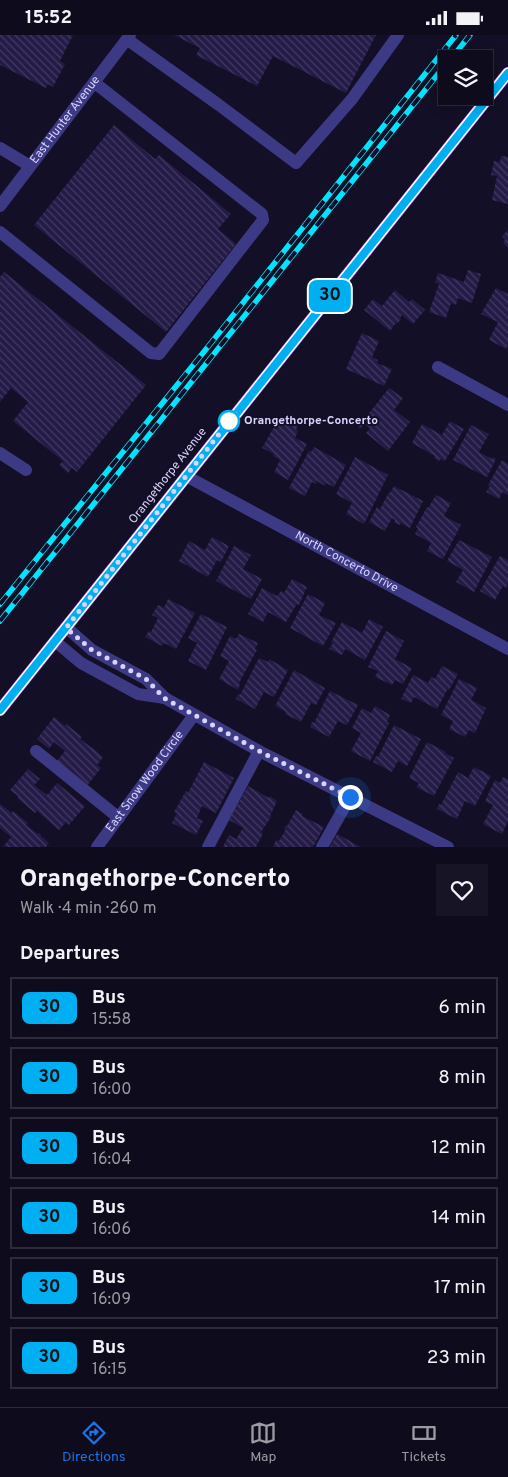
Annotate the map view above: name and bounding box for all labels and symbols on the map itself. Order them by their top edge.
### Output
street label: East Hunter Avenue [27,73,104,167]
line badge: 30 [308,280,352,312]
marker: Orangethorpe-Concerto [218,410,240,432]
place label: Orangethorpe-Concerto [244,413,378,429]
street label: Orangethorpe Avenue [125,425,211,527]
street label: North Concerto Drive [292,528,401,596]
street label: East Snow Wood Circle [102,728,188,836]
your location [338,785,363,810]

